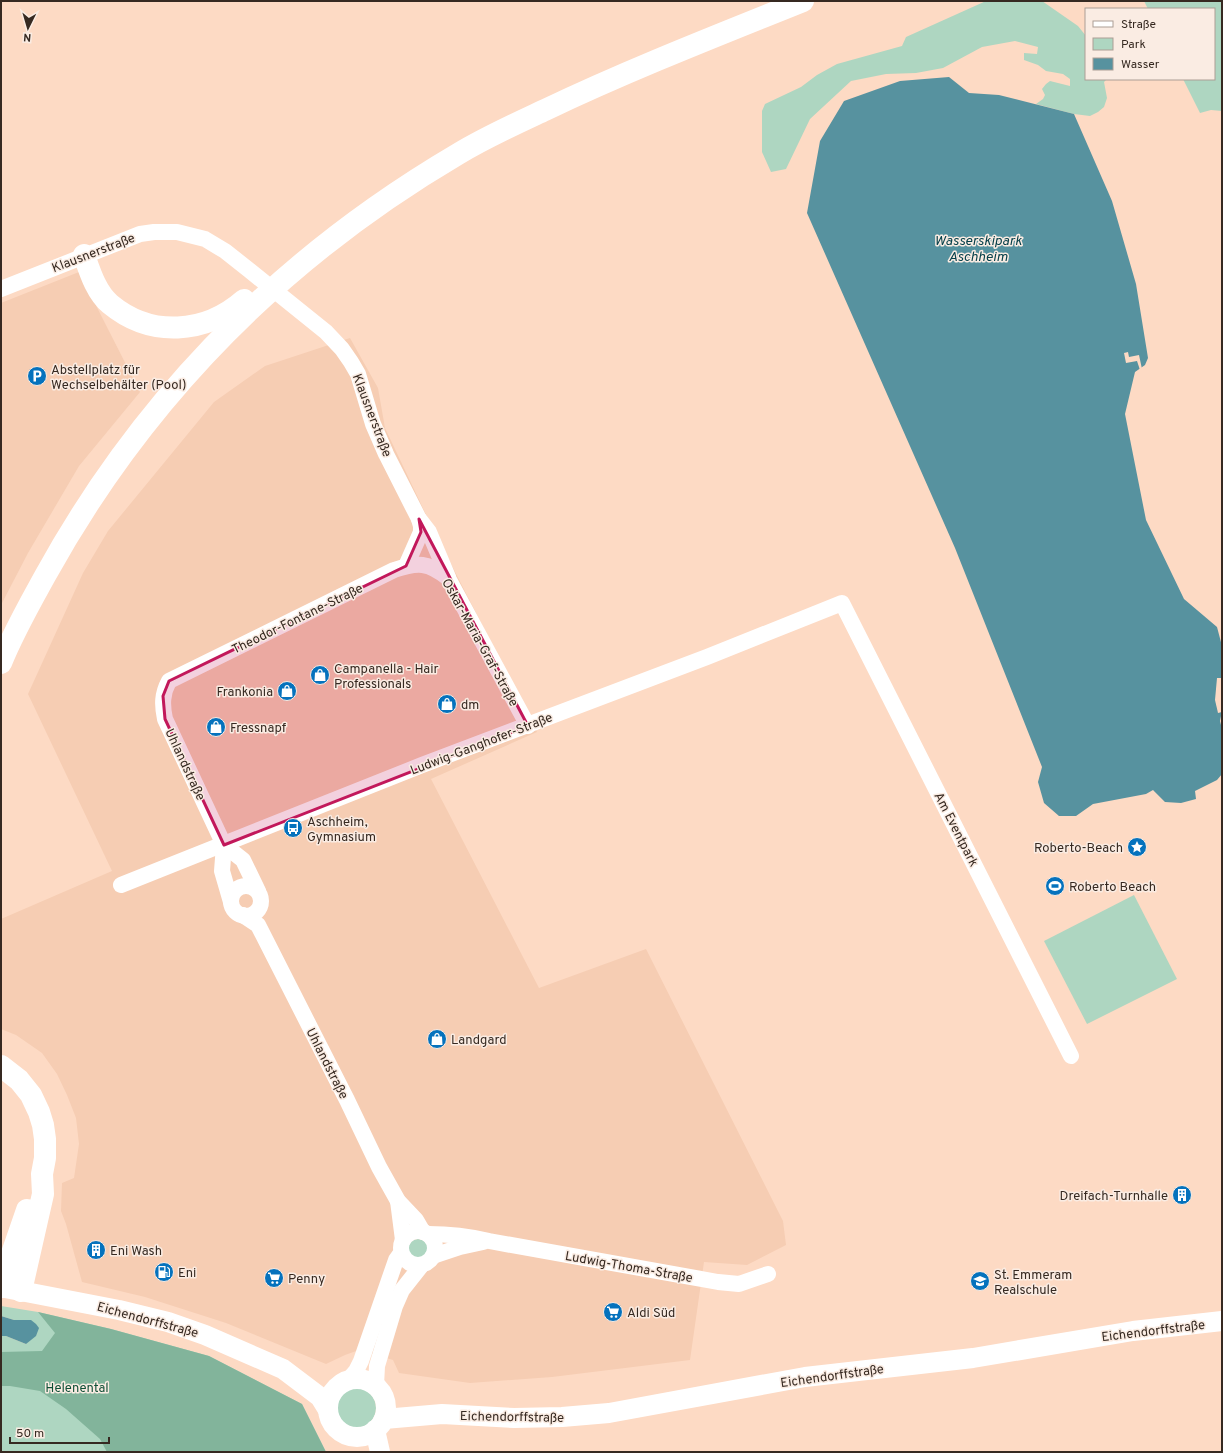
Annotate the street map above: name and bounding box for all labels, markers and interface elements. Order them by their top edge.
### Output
north arrow [8,8,48,48]
legend [1085,8,1215,80]
text: Straße [1121,17,1156,33]
text: N [23,30,32,44]
text: Park [1121,37,1146,53]
text: Wasser [1121,57,1160,73]
street label: Klausnerstraße [50,231,138,277]
water label: Wasserskipark Aschheim [934,233,1023,266]
place label: Abstellplatz für Wechselbehälter (Pool) [51,363,186,394]
parking icon: Abstellplatz für Wechselbehälter (Pool) [26,365,48,387]
street label: Klausnerstraße [348,372,394,460]
street label: Oskar-Maria-Graf-Straße [437,576,521,710]
street label: Theodor-Fontane-Straße [230,581,366,659]
place label: Campanella - Hair Professionals [334,662,439,693]
shop icon: Campanella - Hair Professionals [309,664,331,686]
shop icon: Frankonia [276,680,298,702]
place label: Frankonia [216,685,273,701]
shop icon: dm [436,693,458,715]
place label: dm [461,698,479,714]
street label: Ludwig-Ganghofer-Straße [408,710,555,779]
shop icon: Fressnapf [205,716,227,738]
place label: Fressnapf [230,721,287,737]
street label: Uhlandstraße [161,726,208,803]
street label: Am Eventpark [930,790,981,870]
place label: Aschheim, Gymnasium [307,815,376,846]
bus stop icon: Aschheim, Gymnasium [282,817,304,839]
place icon: Roberto-Beach [1126,836,1148,858]
place label: Roberto-Beach [1034,841,1123,857]
sports icon: Roberto Beach [1044,875,1066,897]
place label: Roberto Beach [1069,880,1156,896]
street label: Uhlandstraße [301,1026,351,1102]
shop icon: Landgard [426,1028,448,1050]
place label: Landgard [451,1033,507,1049]
building icon: Dreifach-Turnhalle [1171,1184,1193,1206]
place label: Dreifach-Turnhalle [1060,1189,1168,1205]
building icon: Eni Wash [85,1239,107,1261]
place label: Eni Wash [110,1244,162,1260]
street label: Ludwig-Thoma-Straße [564,1249,694,1287]
fuel station icon: Eni [153,1261,175,1283]
place label: Eni [178,1266,196,1282]
supermarket icon: Penny [263,1267,285,1289]
place label: St. Emmeram Realschule [994,1268,1072,1299]
school or university icon: St. Emmeram Realschule [969,1270,991,1292]
place label: Penny [288,1272,325,1288]
street label: Eichendorffstraße [95,1300,200,1342]
supermarket icon: Aldi Süd [602,1301,624,1323]
place label: Aldi Süd [627,1306,675,1322]
street label: Eichendorffstraße [1101,1318,1206,1346]
street label: Eichendorffstraße [780,1362,885,1392]
park label: Helenental [45,1381,109,1397]
street label: Eichendorffstraße [460,1409,564,1427]
scale bar [10,1419,109,1445]
text: 50 m [16,1426,44,1442]

